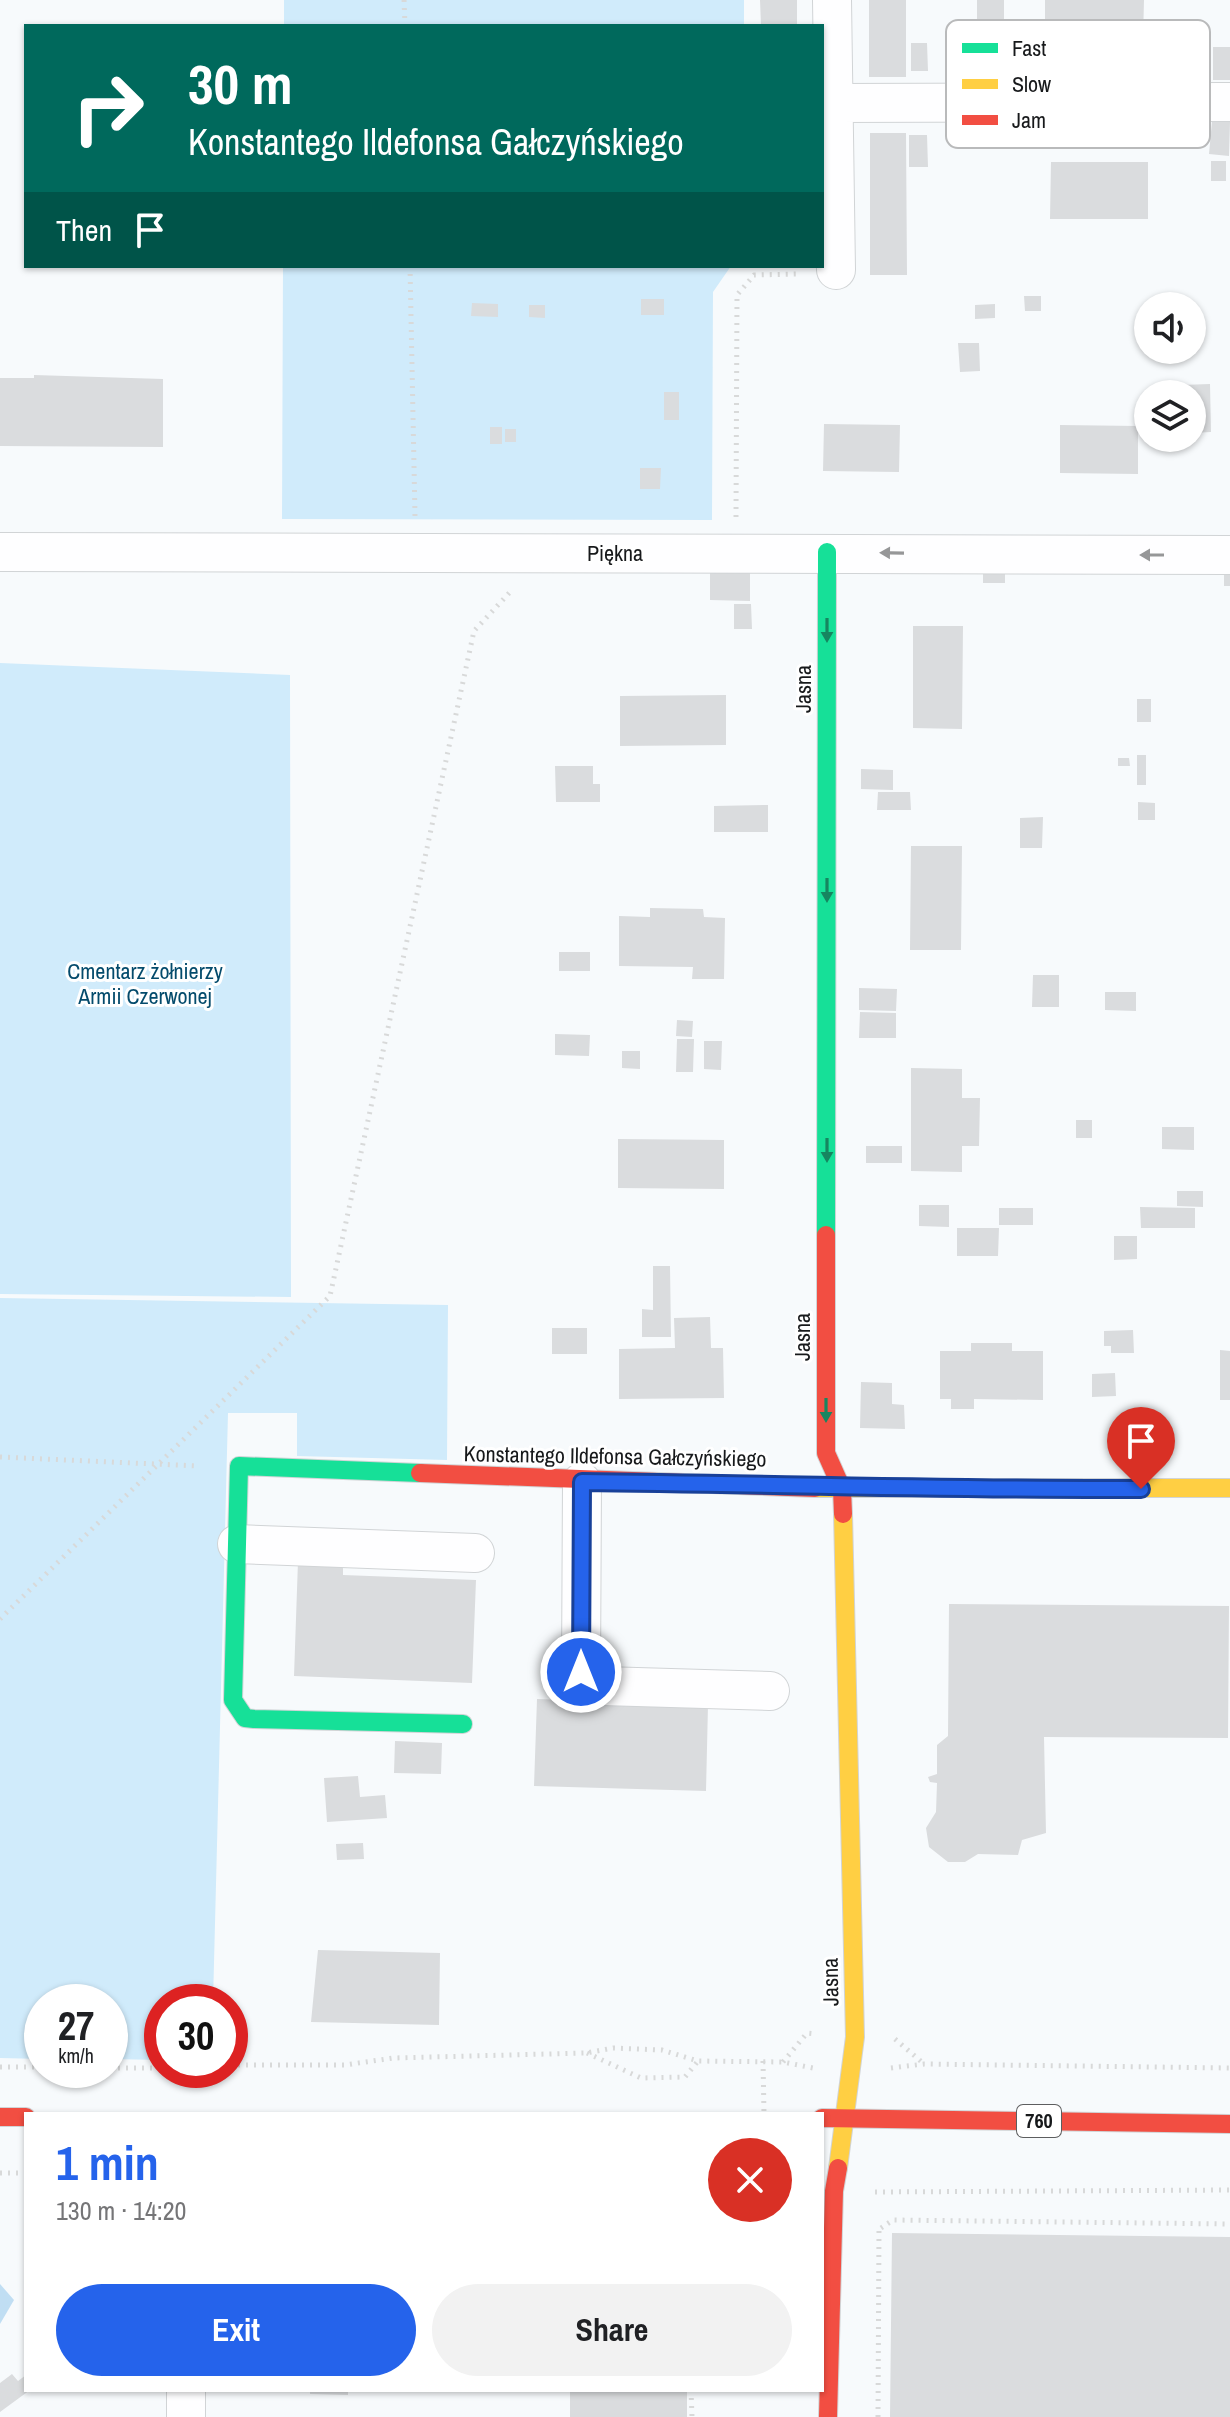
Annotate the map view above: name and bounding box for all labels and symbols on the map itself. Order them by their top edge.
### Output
legend [946,20,1210,148]
text: Fast [1012,33,1046,63]
text: Slow [1012,69,1051,99]
text: Jam [1012,105,1046,135]
street label: Piękna [587,538,643,568]
one-way arrow [879,547,904,559]
one-way arrow [1139,549,1164,561]
one-way arrow [821,618,833,643]
street label: Jasna [788,665,818,713]
one-way arrow [821,878,833,903]
park label: Cmentarz żołnierzy Armii Czerwonej [67,956,223,1011]
one-way arrow [821,1138,833,1163]
street label: Jasna [787,1313,817,1361]
one-way arrow [820,1398,832,1423]
pin [1107,1407,1175,1489]
street label: Konstantego Ildefonsa Gałczyńskiego [463,1438,767,1474]
position arrow [539,1630,623,1714]
street label: Jasna [815,1958,845,2006]
speed limit sign: 30 [144,1984,248,2088]
road number: 760 [1017,2105,1061,2137]

